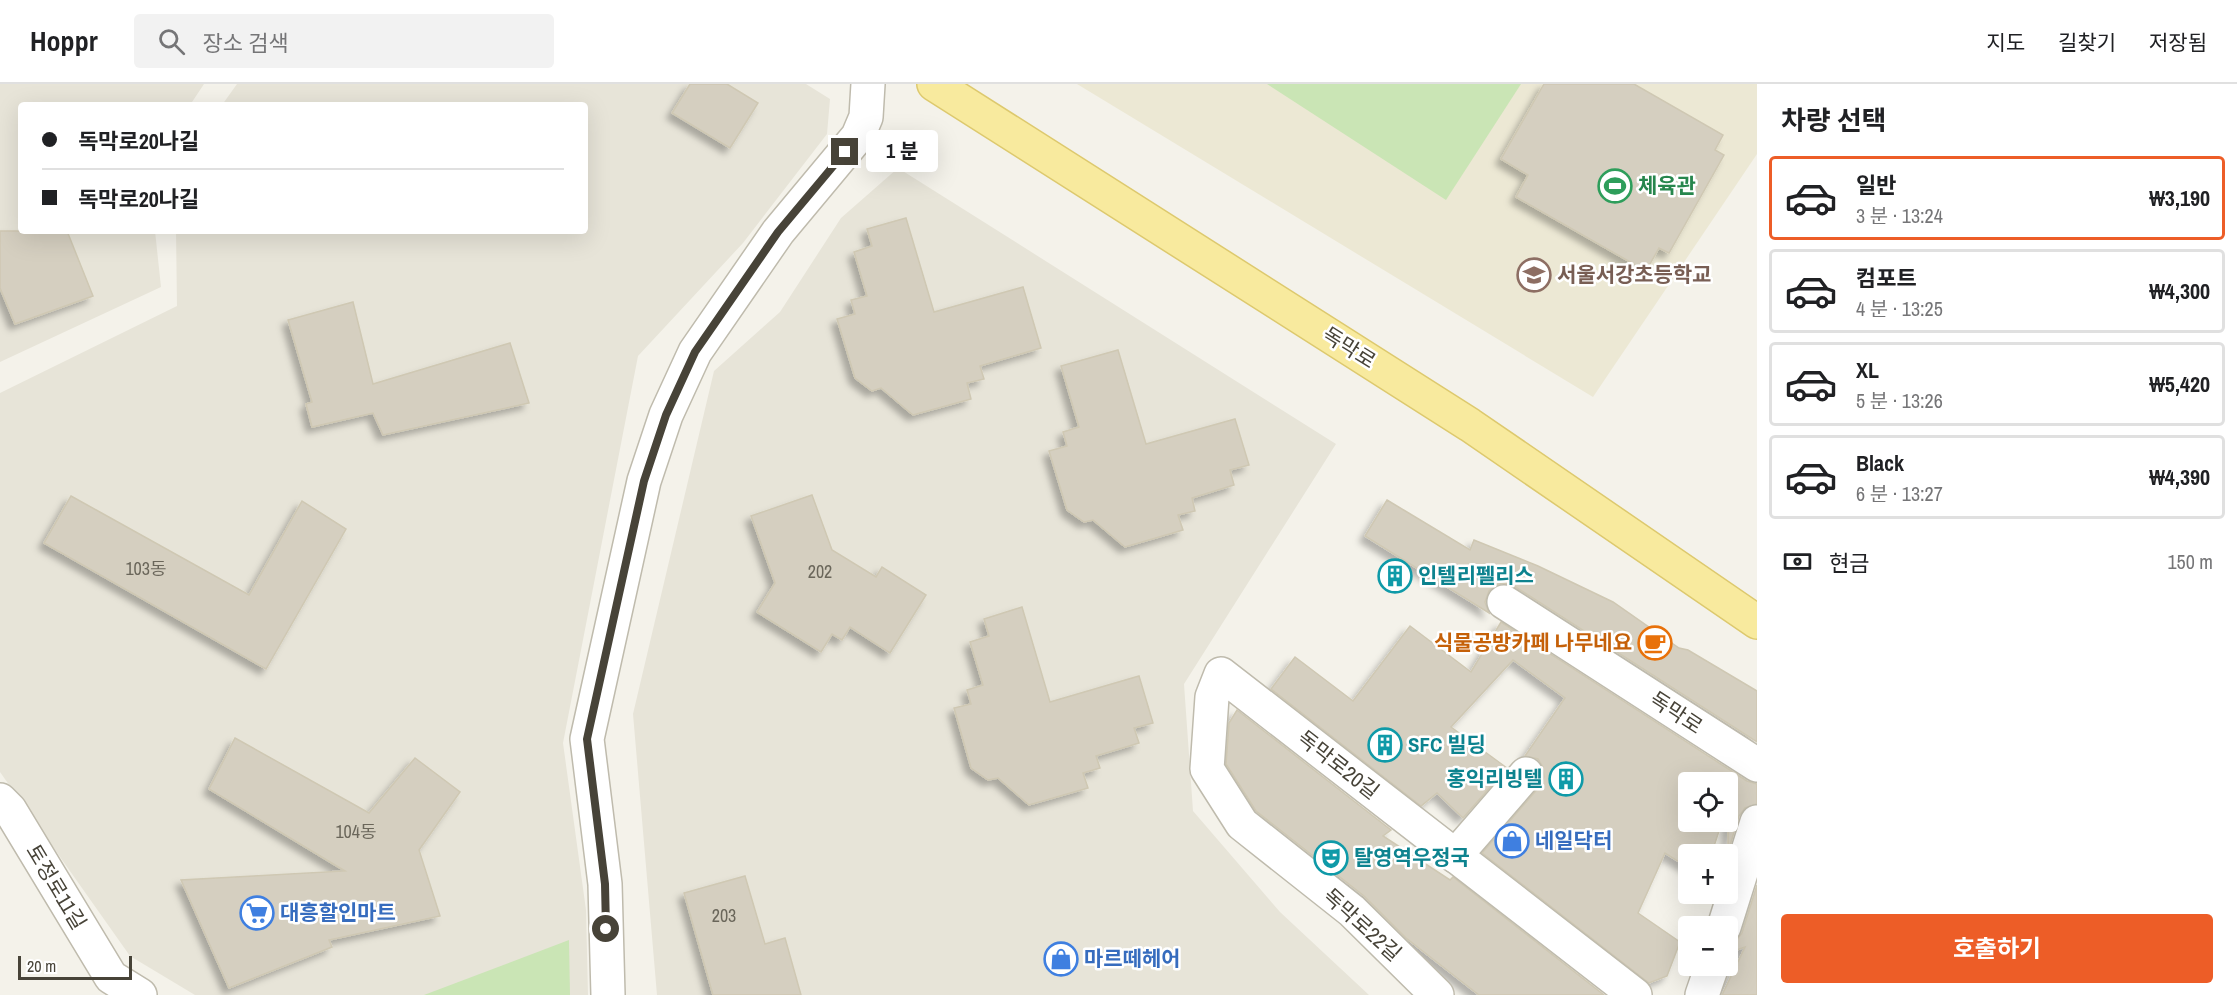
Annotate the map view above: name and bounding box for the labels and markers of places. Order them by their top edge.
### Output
sports icon: 체육관 [1597,168,1633,204]
place label: 체육관 [1638,171,1696,200]
school or university icon: 서울서강초등학교 [1516,257,1552,293]
place label: 서울서강초등학교 [1557,260,1712,289]
building icon: 인텔리펠리스 [1377,558,1413,594]
place label: 인텔리펠리스 [1418,561,1534,590]
cafe icon: 식물공방카페 나무네요 [1637,625,1673,661]
place label: 식물공방카페 나무네요 [1434,628,1632,657]
building icon: SFC 빌딩 [1367,727,1403,763]
place label: SFC 빌딩 [1408,730,1486,759]
building icon: 홍익리빙텔 [1548,761,1584,797]
place label: 홍익리빙텔 [1446,764,1543,793]
shop icon: 네일닥터 [1494,823,1530,859]
place label: 네일닥터 [1535,826,1612,855]
theatre icon: 탈영역우정국 [1313,840,1349,876]
place label: 탈영역우정국 [1354,843,1470,872]
supermarket icon: 대흥할인마트 [239,895,275,931]
place label: 대흥할인마트 [280,898,396,927]
shop icon: 마르떼헤어 [1043,941,1079,977]
place label: 마르떼헤어 [1084,944,1181,973]

